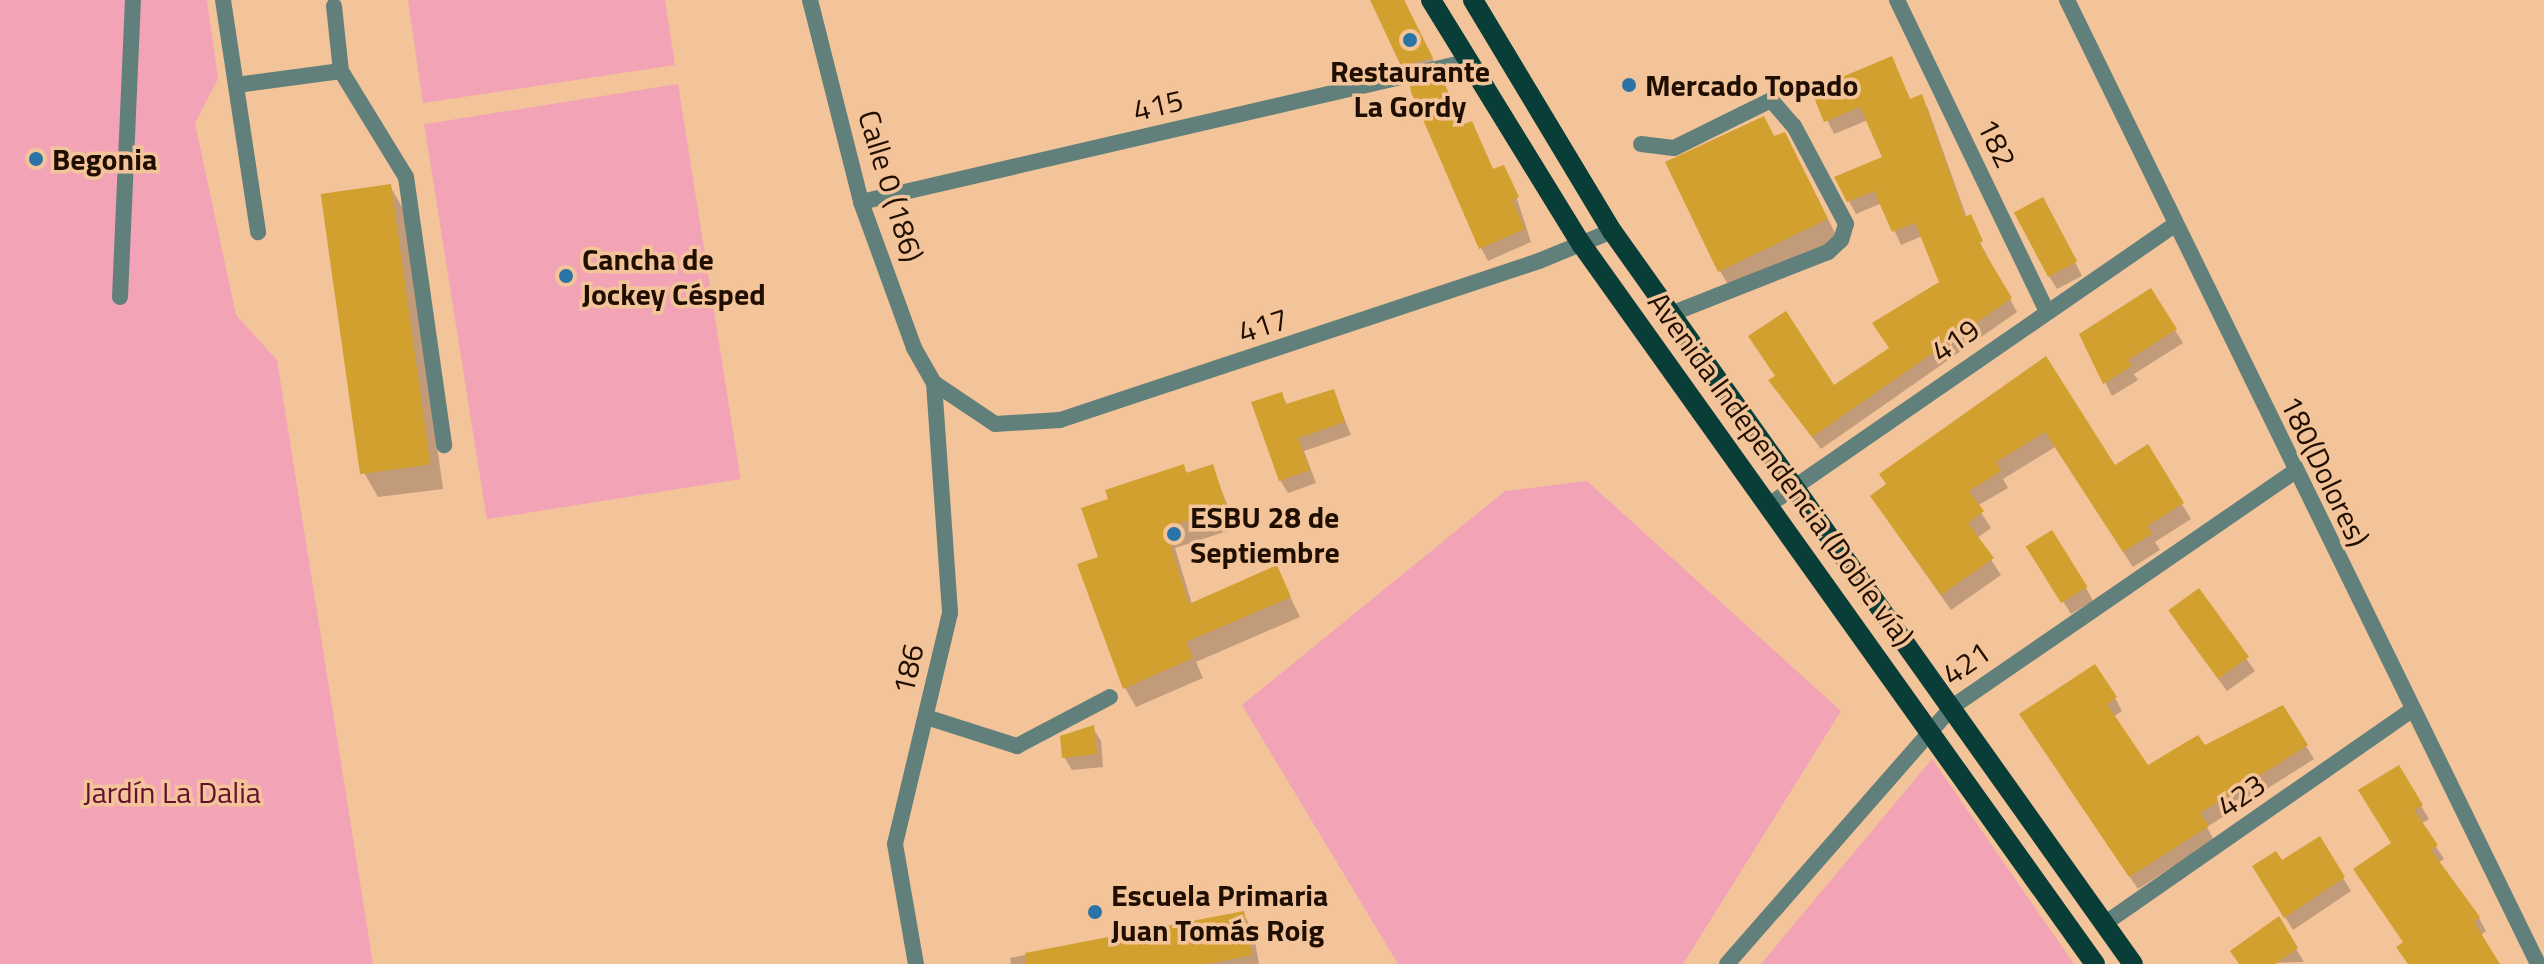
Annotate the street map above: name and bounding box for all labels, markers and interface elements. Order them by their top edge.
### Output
marker: Restaurante La Gordy [1401,31,1419,49]
place label: Restaurante La Gordy [1330,53,1490,124]
place label: Mercado Topado [1645,67,1859,103]
marker: Mercado Topado [1620,76,1638,94]
street label: 415 [1129,82,1187,128]
street label: Calle 0 (186) [851,106,931,266]
street label: 182 [1970,112,2024,174]
place label: Begonia [52,141,157,177]
marker: Begonia [27,150,45,168]
place label: Cancha de Jockey Césped [582,241,766,312]
marker: Cancha de Jockey Césped [557,267,575,285]
street label: Avenida Independencia (Doble vía) [1641,285,1921,653]
street label: 417 [1233,300,1293,350]
street label: 419 [1924,311,1986,369]
street label: 180(Dolores) [2273,390,2377,552]
place label: ESBU 28 de Septiembre [1190,499,1340,570]
marker: ESBU 28 de Septiembre [1165,525,1183,543]
street label: 421 [1935,634,1997,692]
street label: 186 [885,640,931,698]
street label: 423 [2210,766,2272,824]
park label: Jardín La Dalia [83,774,261,810]
place label: Escuela Primaria Juan Tomás Roig [1111,877,1328,948]
marker: Escuela Primaria Juan Tomás Roig [1086,903,1104,921]

